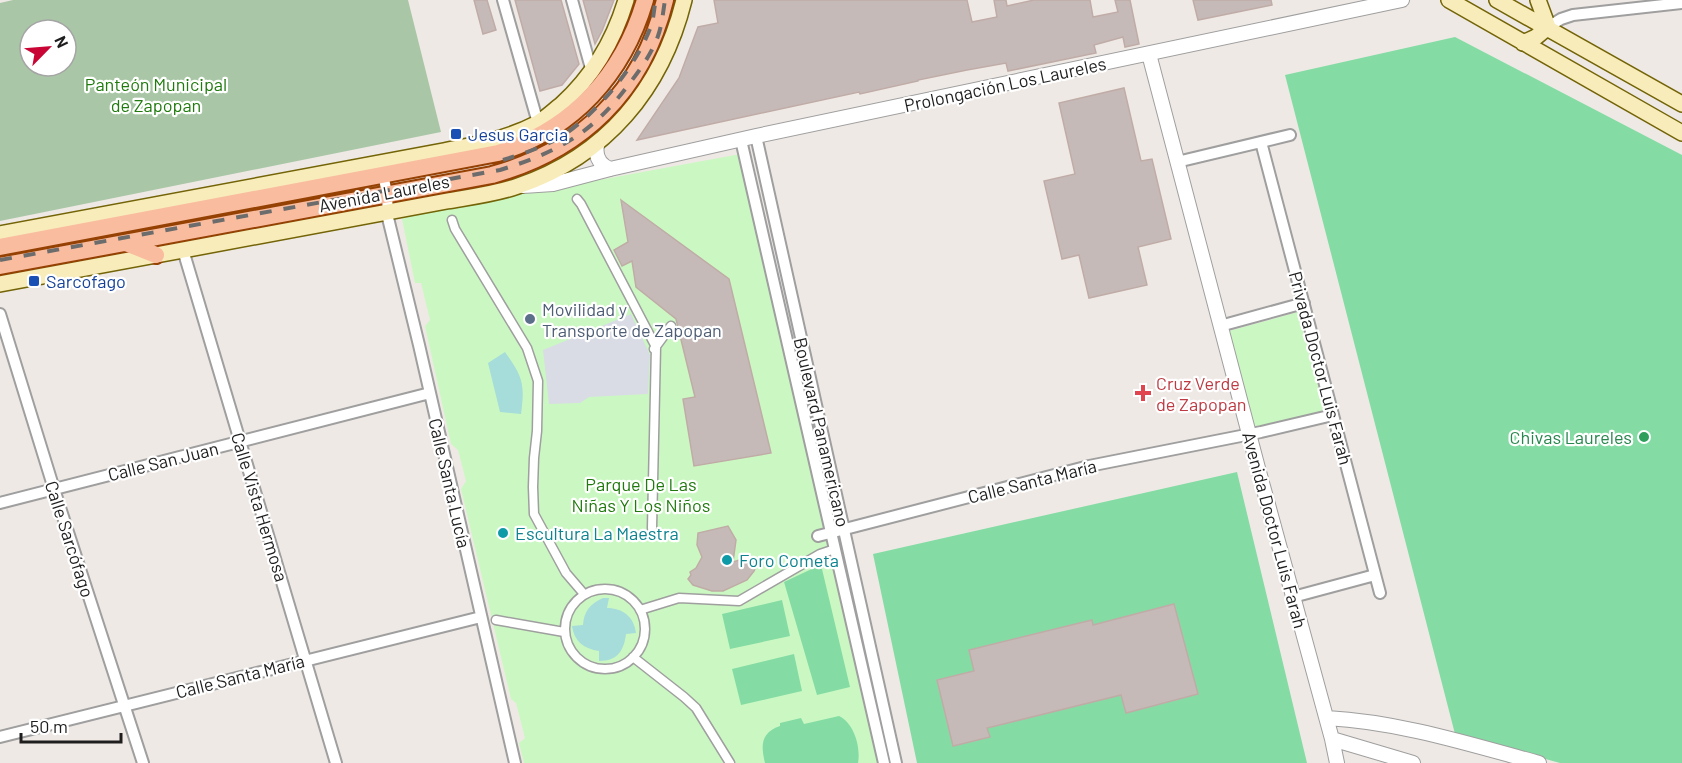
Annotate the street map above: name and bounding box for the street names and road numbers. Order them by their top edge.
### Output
street label: Prolongación Los Laureles [902,52,1108,116]
street label: Avenida Laureles [317,170,451,216]
street label: Privada Doctor Luis Farah [1285,269,1357,467]
street label: Boulevard Panamericano [789,335,855,529]
street label: Calle Santa Lucía [424,416,476,550]
street label: Avenida Doctor Luis Farah [1238,429,1312,631]
street label: Calle Vista Hermosa [227,430,293,584]
street label: Calle San Juan [105,437,221,485]
street label: Calle Santa María [965,454,1099,508]
street label: Calle Sarcófago [41,478,99,600]
street label: Calle Santa María [173,649,307,703]

